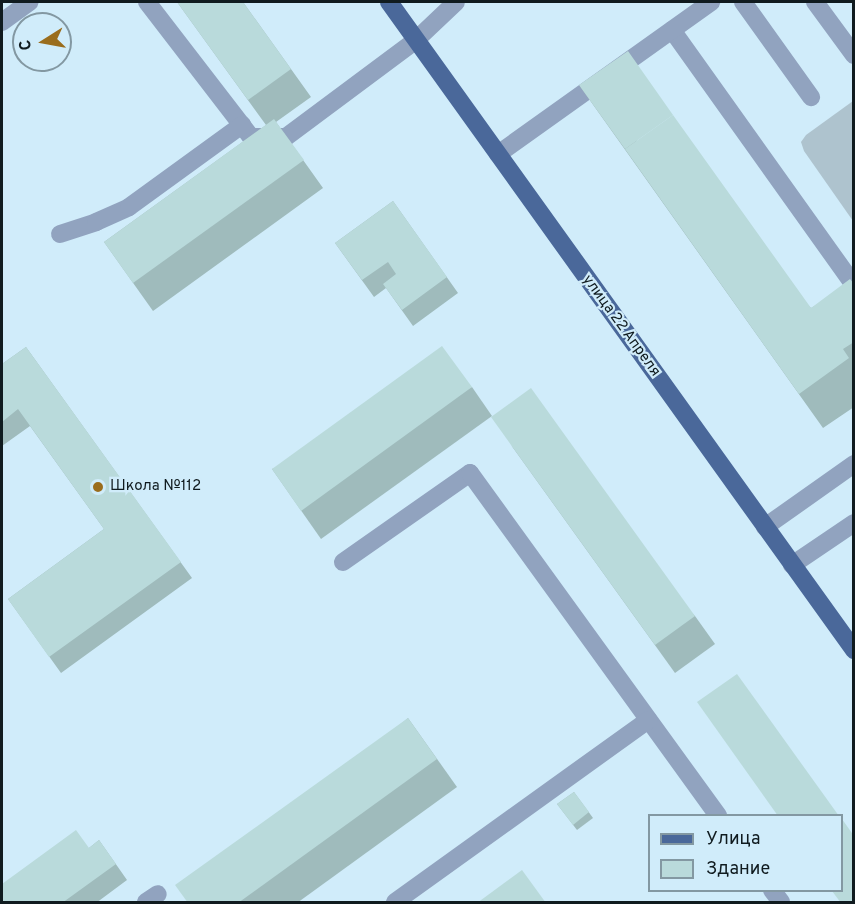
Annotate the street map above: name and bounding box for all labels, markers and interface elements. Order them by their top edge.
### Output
north arrow [12,12,72,72]
text: С [16,38,37,52]
street label: улица 22 Апреля [578,271,664,381]
place label: Школа №112 [110,478,201,496]
marker: Школа №112 [91,480,105,494]
legend [648,814,843,892]
text: Улица [706,828,760,851]
text: Здание [706,858,770,881]

